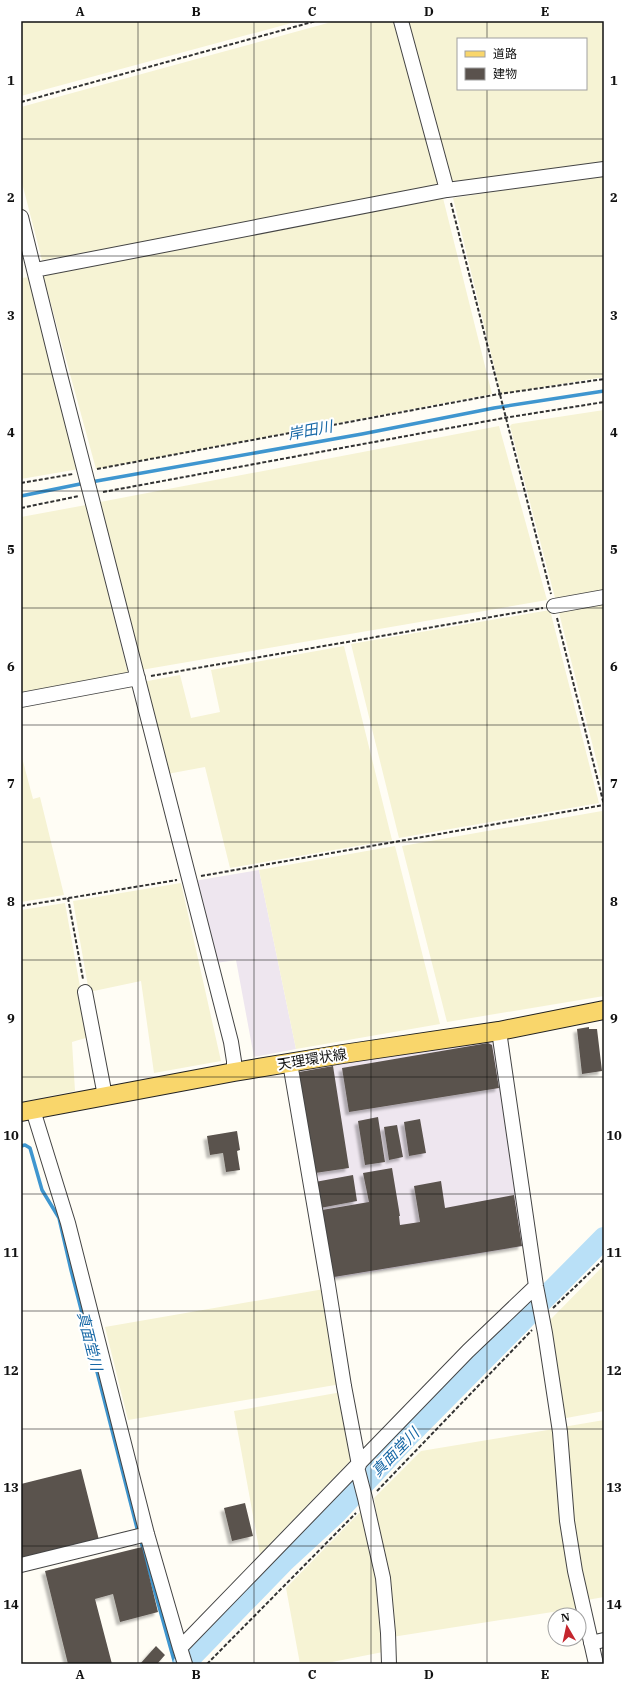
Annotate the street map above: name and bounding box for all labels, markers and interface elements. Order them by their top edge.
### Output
text: A [75,3,85,20]
text: B [191,3,201,20]
text: C [308,3,317,20]
text: D [424,3,434,20]
text: E [541,3,549,20]
legend [457,38,587,90]
text: 道路 [493,46,517,61]
text: 建物 [493,66,517,81]
text: 1 [7,72,15,89]
text: 1 [610,72,618,89]
text: 2 [7,189,15,206]
text: 2 [610,189,618,206]
text: 3 [7,307,15,324]
text: 3 [610,307,618,324]
water label: 岸田川 [286,416,336,444]
text: 4 [7,424,15,441]
text: 4 [610,424,618,441]
text: 5 [7,541,15,558]
text: 5 [610,541,618,558]
text: 6 [7,658,15,675]
text: 6 [610,658,618,675]
text: 7 [7,775,15,792]
text: 7 [610,775,618,792]
text: 8 [7,893,15,910]
text: 8 [610,893,618,910]
text: 9 [7,1010,15,1027]
text: 9 [610,1010,618,1027]
street label: 天理環状線 [276,1045,348,1073]
text: 10 [3,1127,19,1144]
text: 10 [606,1127,622,1144]
text: 11 [3,1244,19,1261]
text: 11 [606,1244,622,1261]
water label: 真面堂川 [74,1310,107,1374]
text: 12 [3,1362,19,1379]
text: 12 [606,1362,622,1379]
water label: 真面堂川 [367,1422,424,1480]
text: 13 [3,1479,19,1496]
text: 13 [606,1479,622,1496]
text: 14 [3,1596,19,1613]
text: 14 [606,1596,622,1613]
north arrow [547,1607,587,1647]
text: N [560,1609,571,1625]
text: A [75,1666,85,1683]
text: B [191,1666,201,1683]
text: C [308,1666,317,1683]
text: D [424,1666,434,1683]
text: E [541,1666,549,1683]

